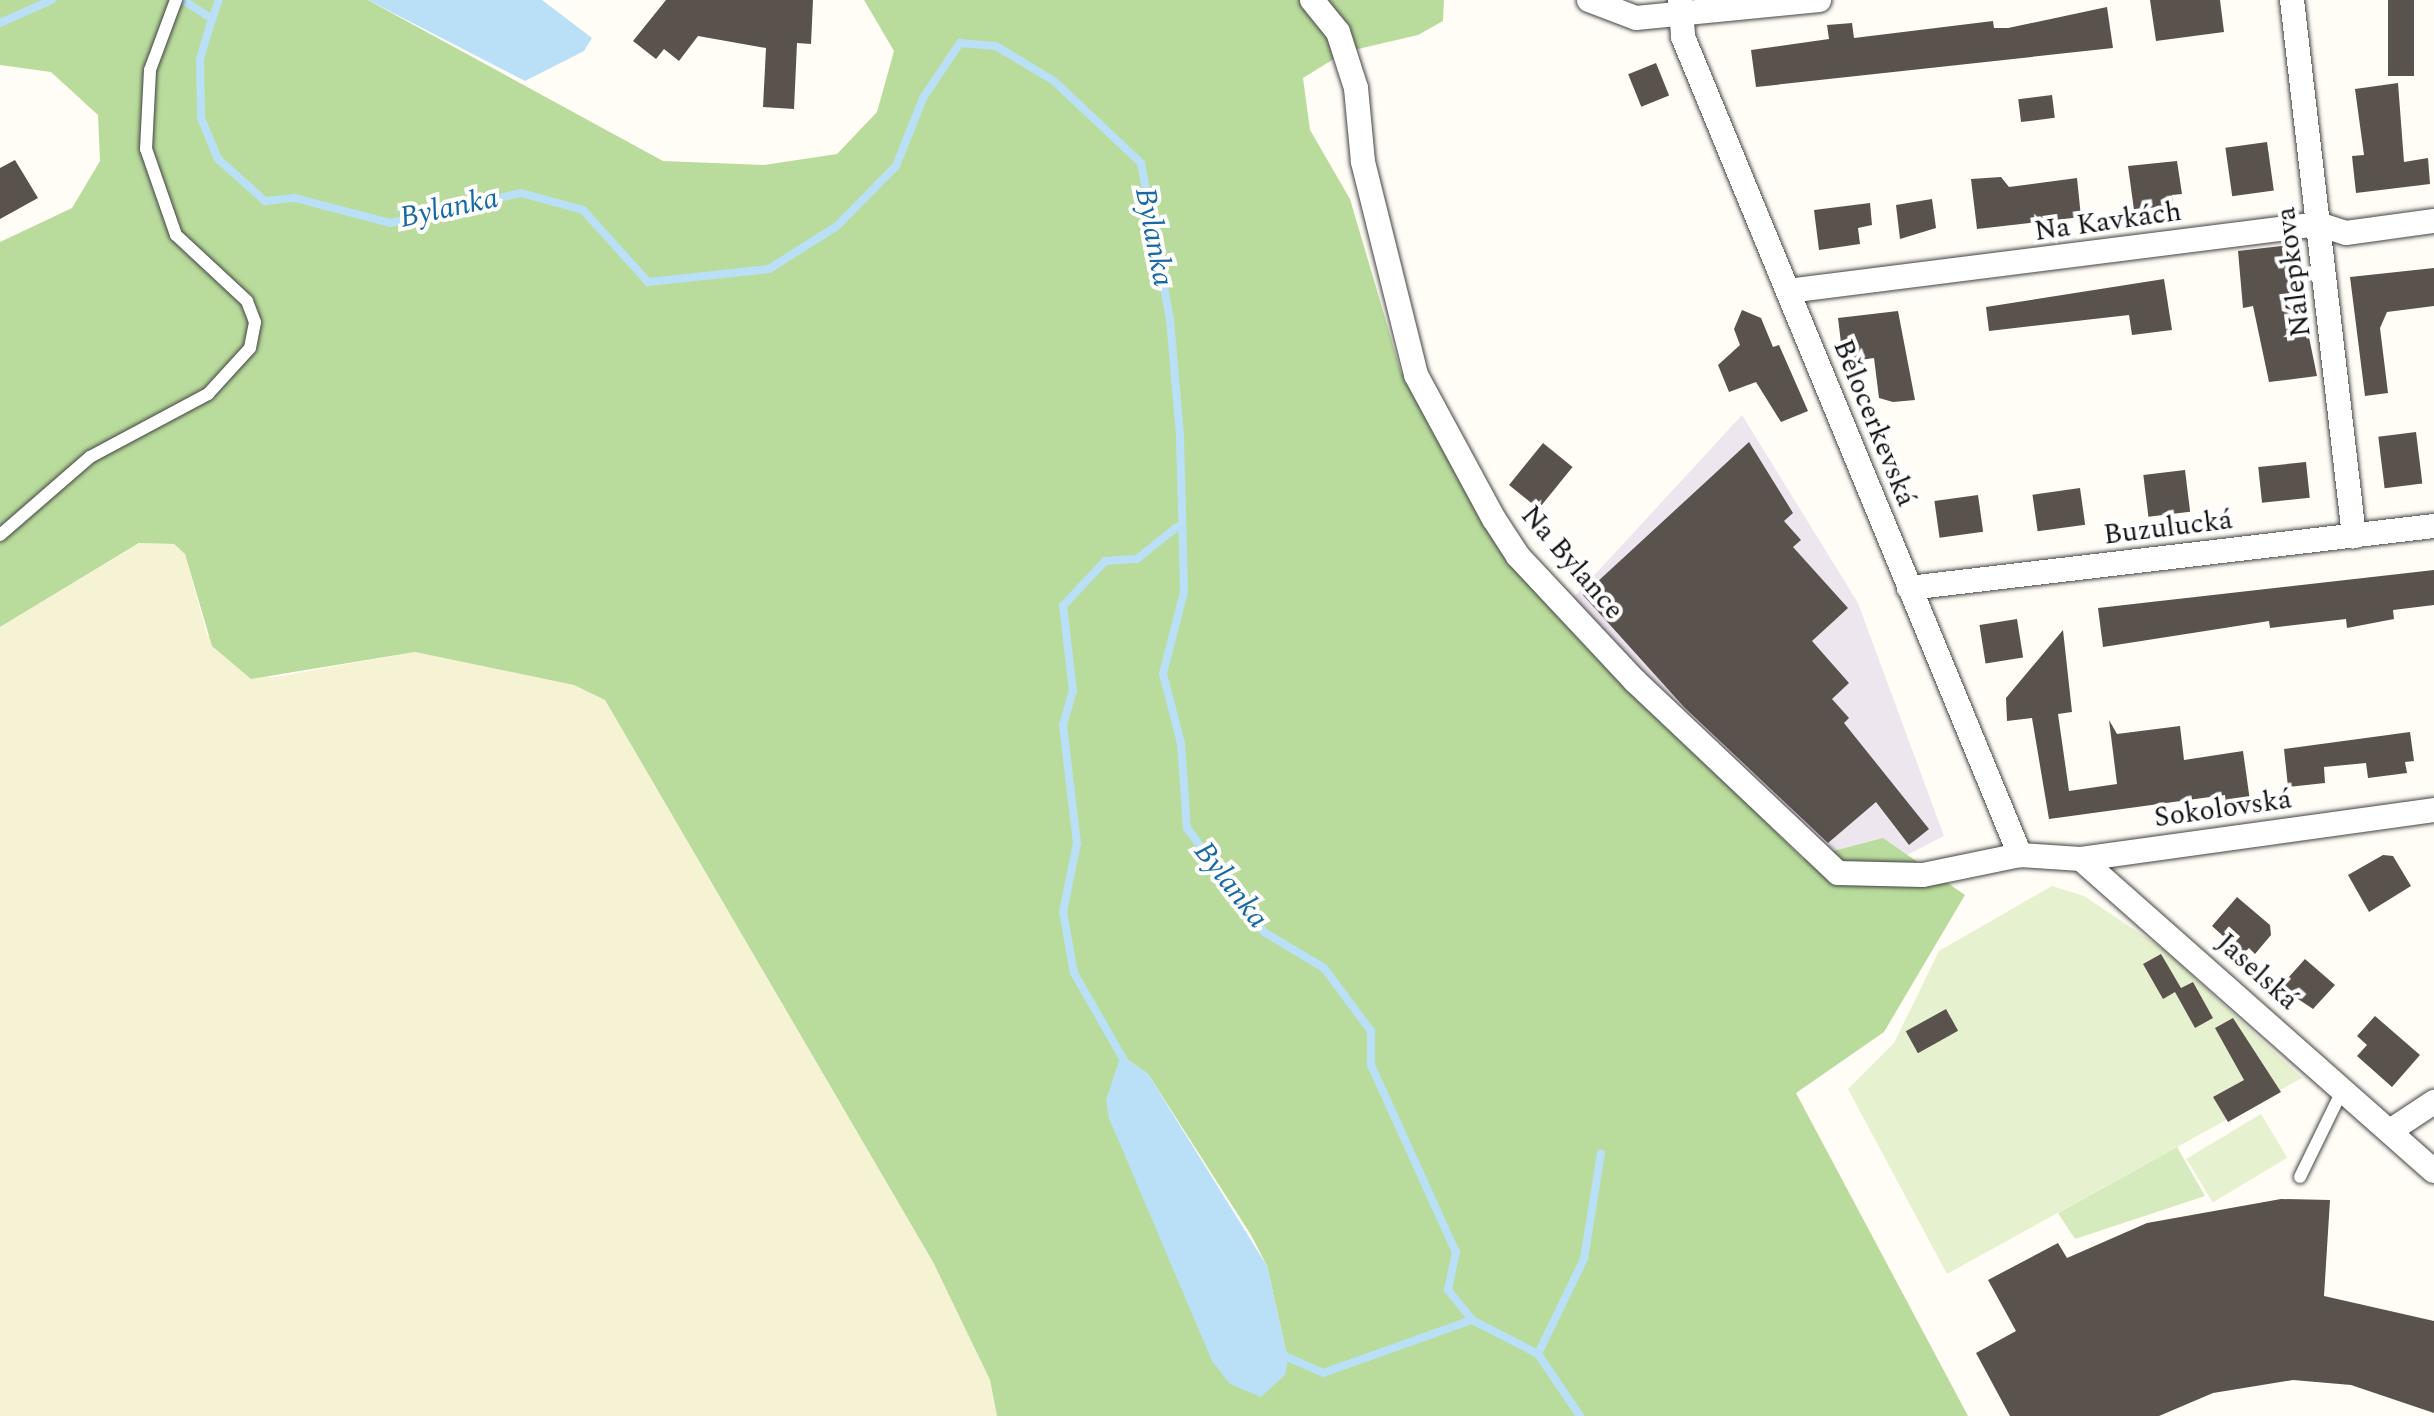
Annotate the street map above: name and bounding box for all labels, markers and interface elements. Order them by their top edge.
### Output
water label: Bylanka [396,180,502,236]
water label: Bylanka [1127,185,1181,289]
street label: Na Kavkách [2032,195,2184,249]
street label: Nálepkova [2269,205,2319,339]
street label: Bělocerkevská [1825,335,1923,511]
street label: Na Bylance [1513,499,1631,627]
street label: Buzulucká [2102,503,2234,553]
street label: Sokolovská [2152,783,2294,835]
water label: Bylanka [1186,835,1276,935]
street label: Jaselská [2209,927,2305,1017]

